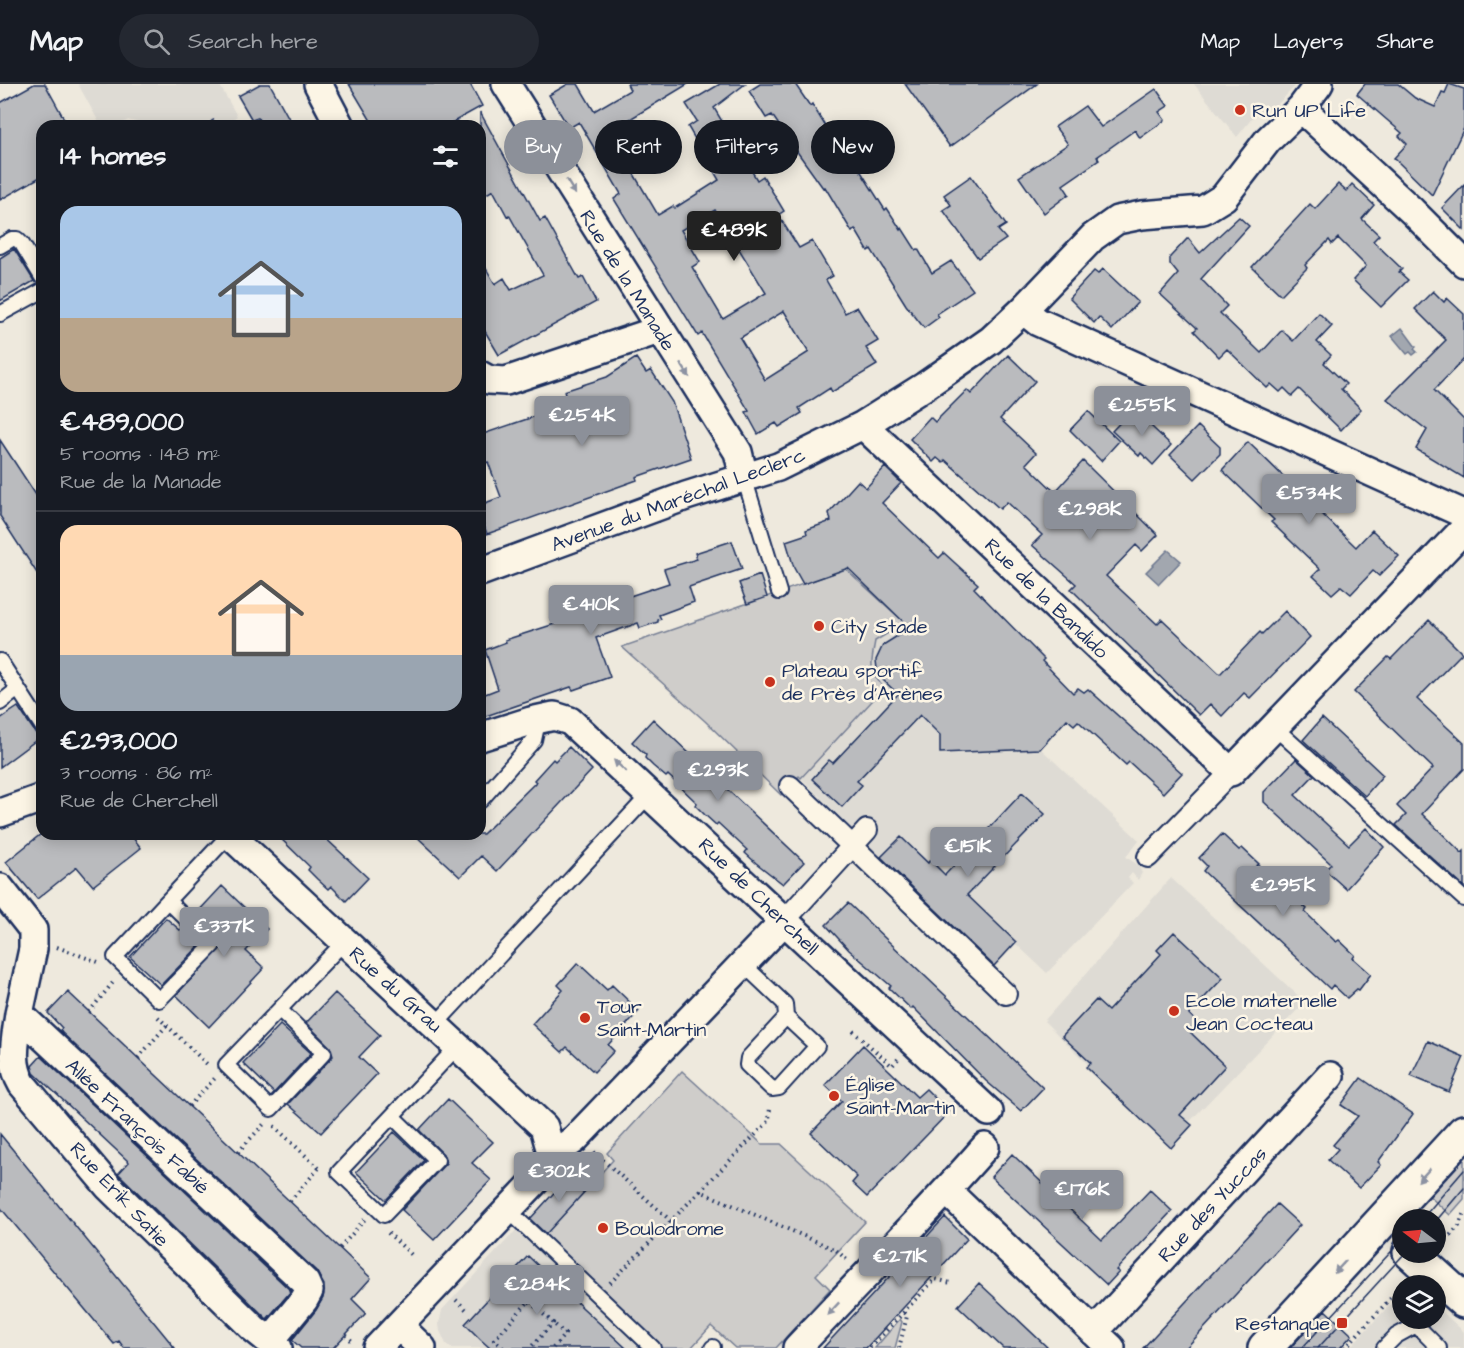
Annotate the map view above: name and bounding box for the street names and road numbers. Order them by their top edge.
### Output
street label: Rue de la Manade [572,205,682,357]
street label: Avenue du Maréchal Leclerc [547,441,810,559]
street label: Rue de la Bandido [978,532,1115,665]
street label: Rue de Cherchell [692,832,825,962]
street label: Rue du Grau [343,940,448,1039]
street label: Allée François Fabié [59,1052,216,1201]
street label: Rue Erik Satie [63,1136,175,1254]
street label: Rue des Yuccas [1152,1141,1274,1269]

